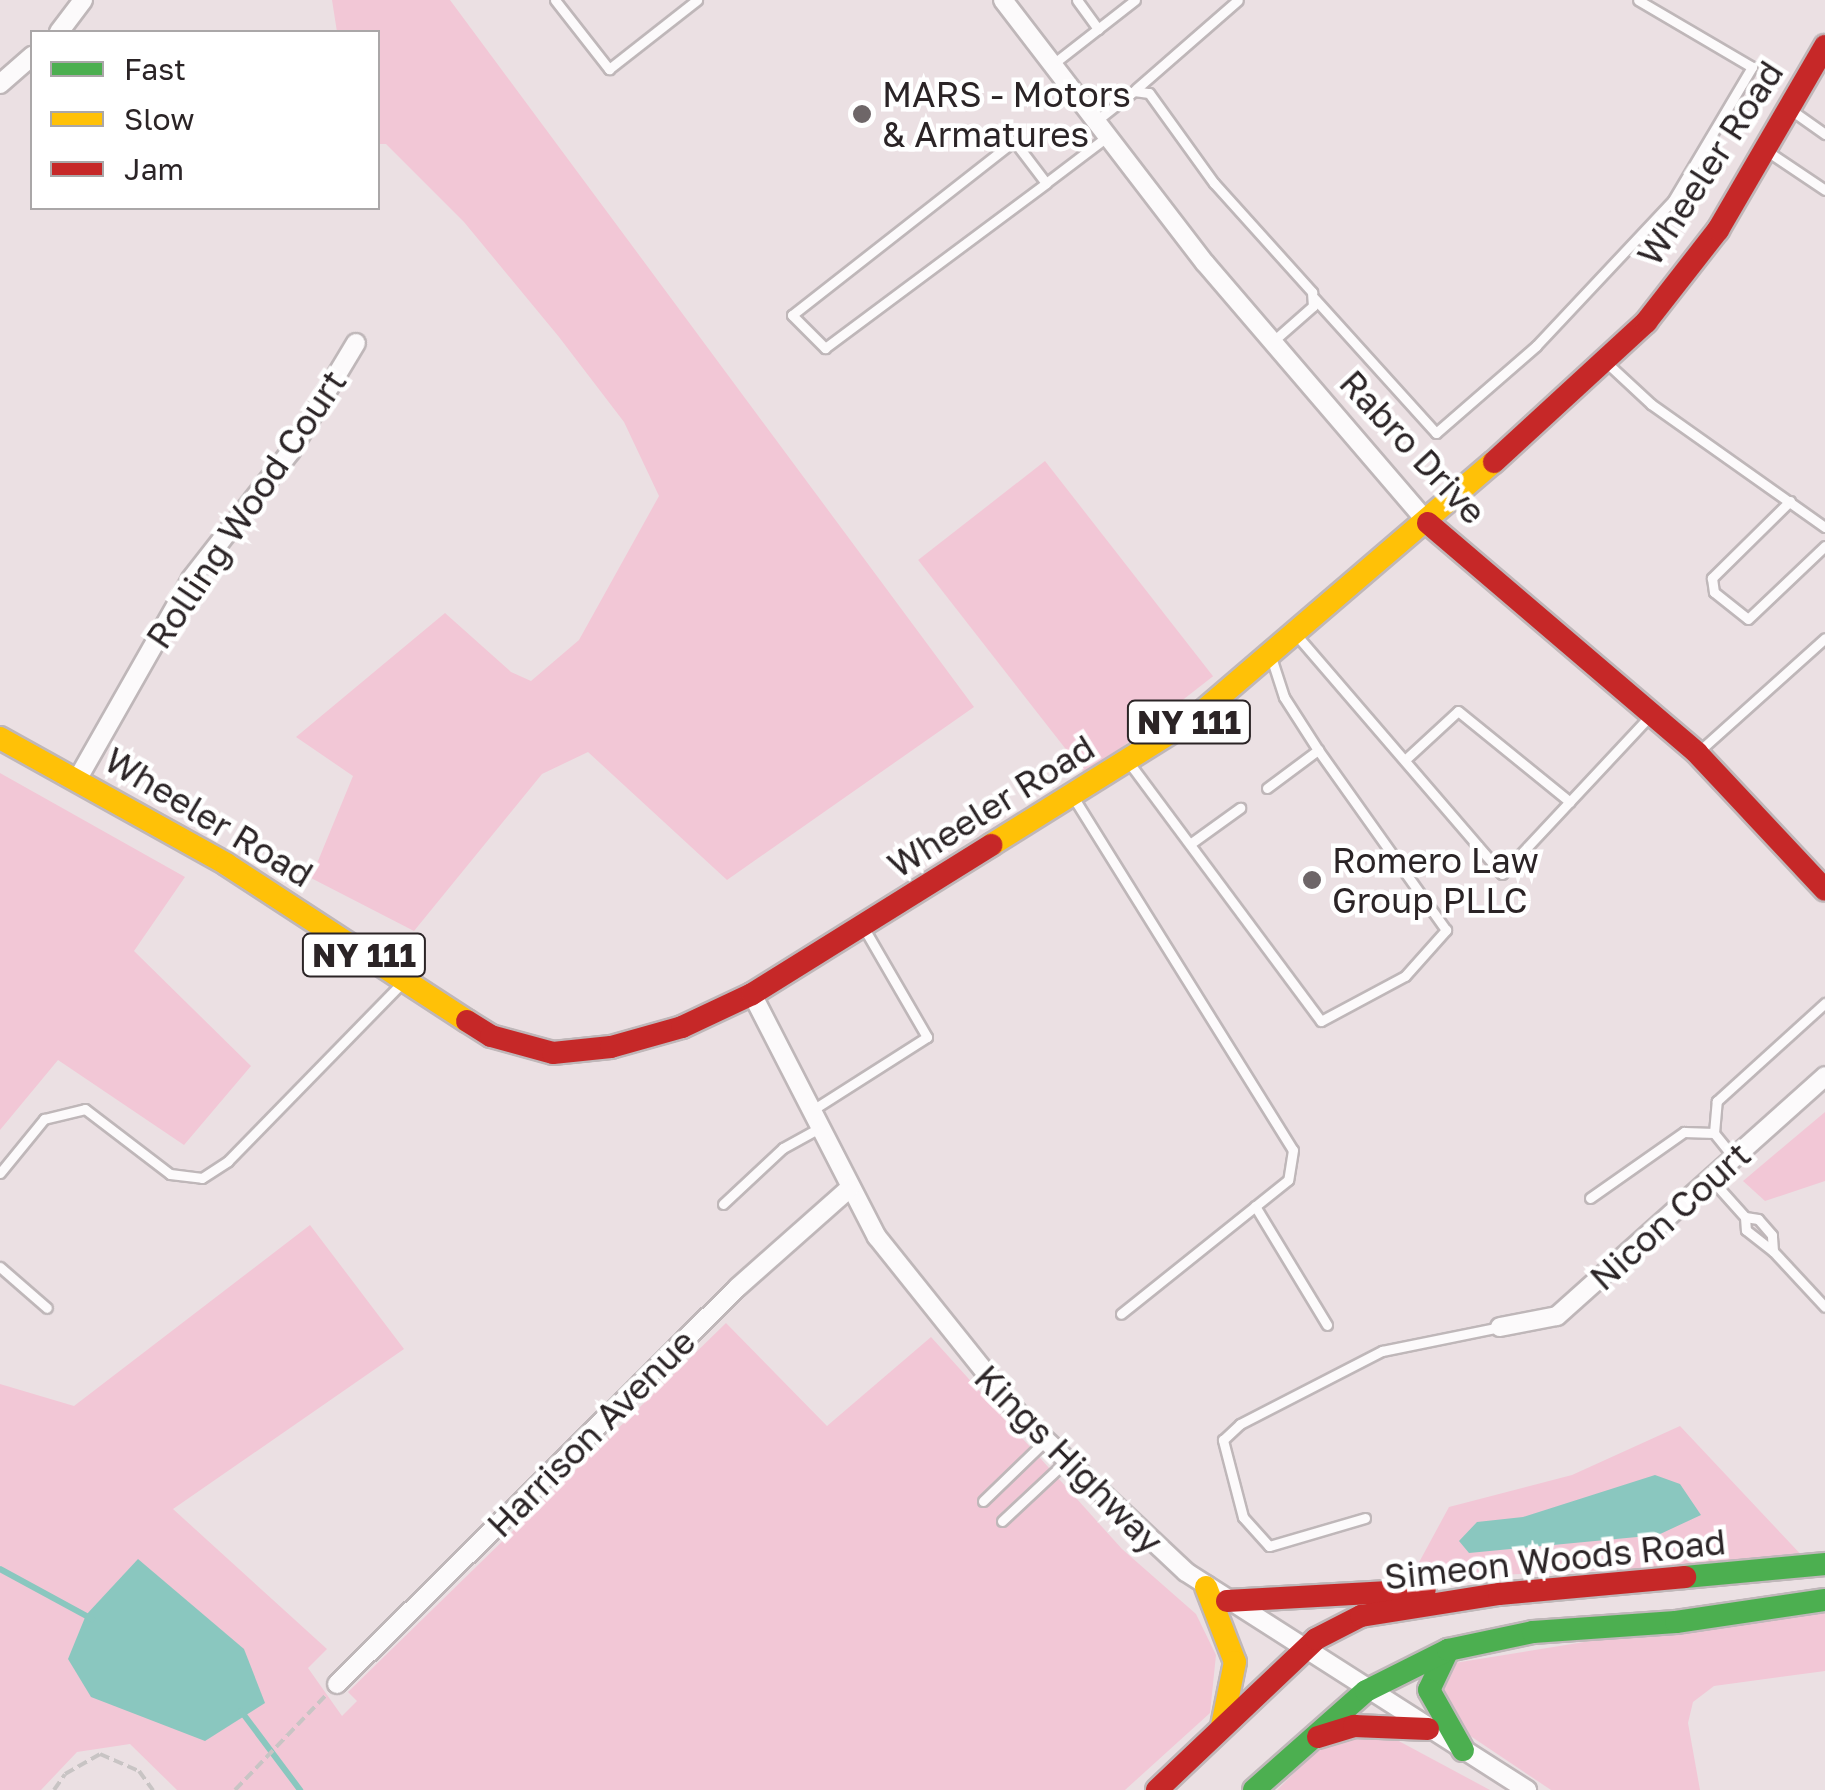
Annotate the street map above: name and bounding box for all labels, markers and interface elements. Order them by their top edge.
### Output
legend [30,30,380,210]
text: Fast [124,51,186,87]
street label: Wheeler Road [1628,53,1792,273]
place label: MARS - Motors & Armatures [882,73,1131,155]
text: Slow [124,101,195,137]
marker: MARS - Motors & Armatures [851,103,873,125]
text: Jam [124,151,184,187]
street label: Rolling Wood Court [137,362,355,656]
street label: Rabro Drive [1331,362,1495,532]
road number: NY 111 [1126,695,1252,749]
street label: Wheeler Road [880,726,1102,886]
street label: Wheeler Road [97,738,321,896]
place label: Romero Law Group PLLC [1332,839,1539,921]
marker: Romero Law Group PLLC [1301,869,1323,891]
road number: NY 111 [302,928,426,982]
street label: Nicon Court [1581,1133,1759,1299]
street label: Harrison Avenue [478,1320,704,1546]
street label: Kings Highway [966,1356,1172,1562]
street label: Simeon Woods Road [1382,1520,1728,1598]

